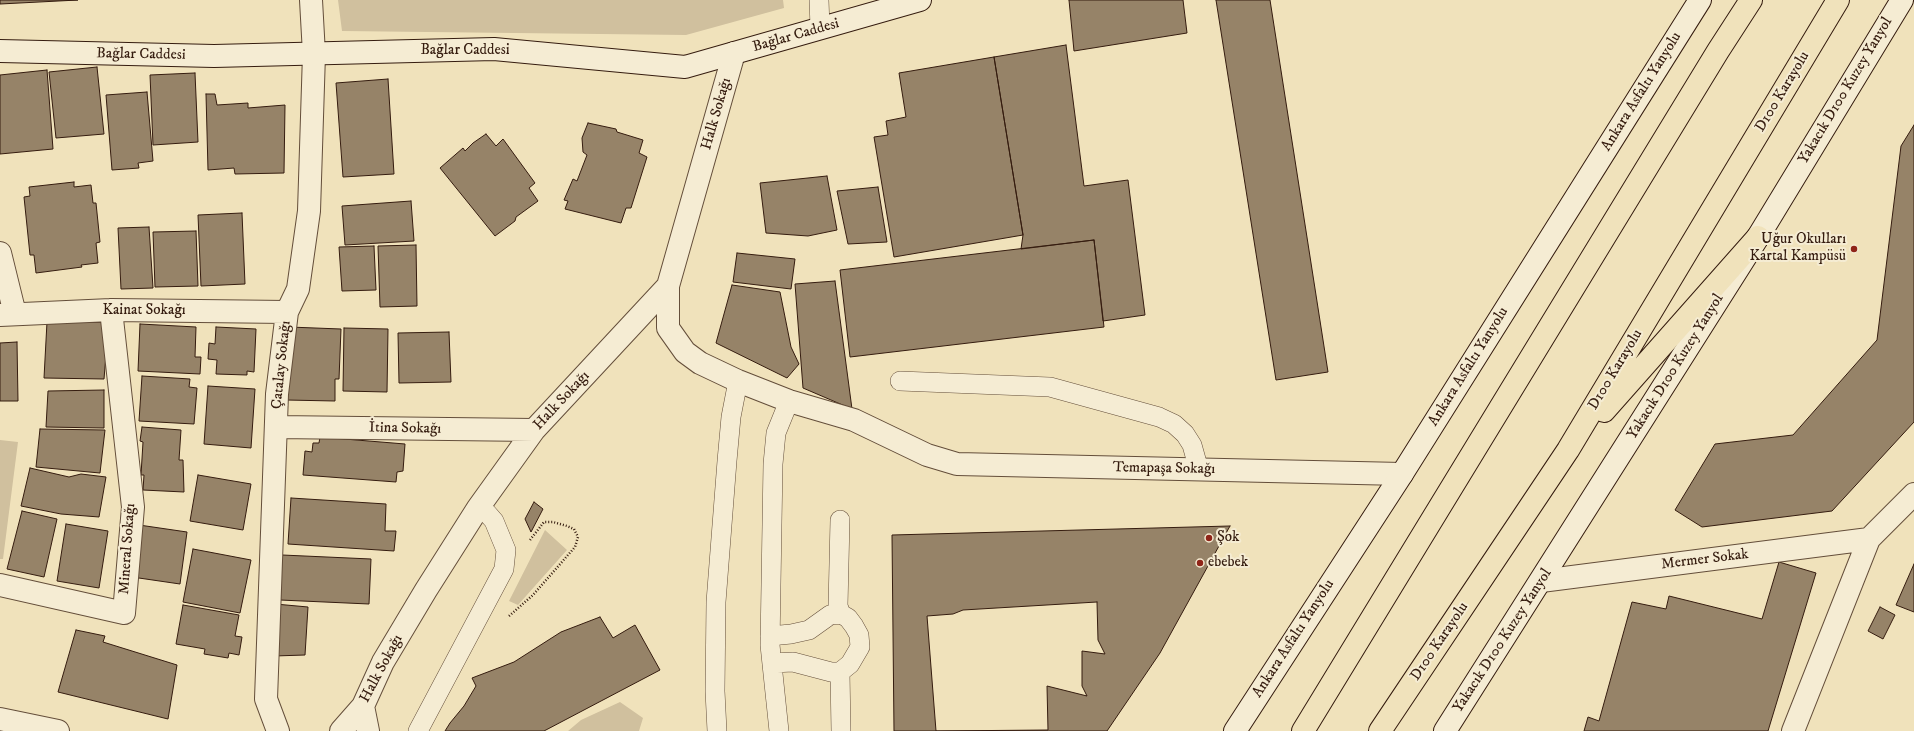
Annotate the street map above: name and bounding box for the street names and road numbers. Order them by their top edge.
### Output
street label: Yakacık D100 Kuzey Yanyol [1795,14,1897,168]
street label: Bağlar Caddesi [751,15,841,57]
street label: Ankara Asfaltı Yanyolu [1598,29,1686,155]
street label: Bağlar Caddesi [420,42,510,60]
street label: Bağlar Caddesi [96,45,186,65]
street label: D100 Karayolu [1752,48,1814,136]
street label: Halk Sokağı [698,76,736,152]
street label: Yakacık D100 Kuzey Yanyol [1624,291,1728,443]
street label: Kainat Sokağı [102,302,186,320]
street label: Ankara Asfaltı Yanyolu [1425,304,1513,430]
street label: Çatalay Sokağı [268,320,296,410]
street label: D100 Karayolu [1585,326,1647,414]
street label: Halk Sokağı [530,368,594,434]
street label: İtina Sokağı [369,419,441,439]
street label: Temapaşa Sokağı [1113,459,1215,479]
street label: Mineral Sokağı [116,503,140,595]
street label: Mermer Sokak [1660,546,1750,574]
street label: Yakacık D100 Kuzey Yanyol [1450,566,1556,716]
street label: Ankara Asfaltı Yanyolu [1249,577,1339,701]
street label: D100 Karayolu [1407,599,1473,685]
street label: Halk Sokağı [357,632,407,706]

